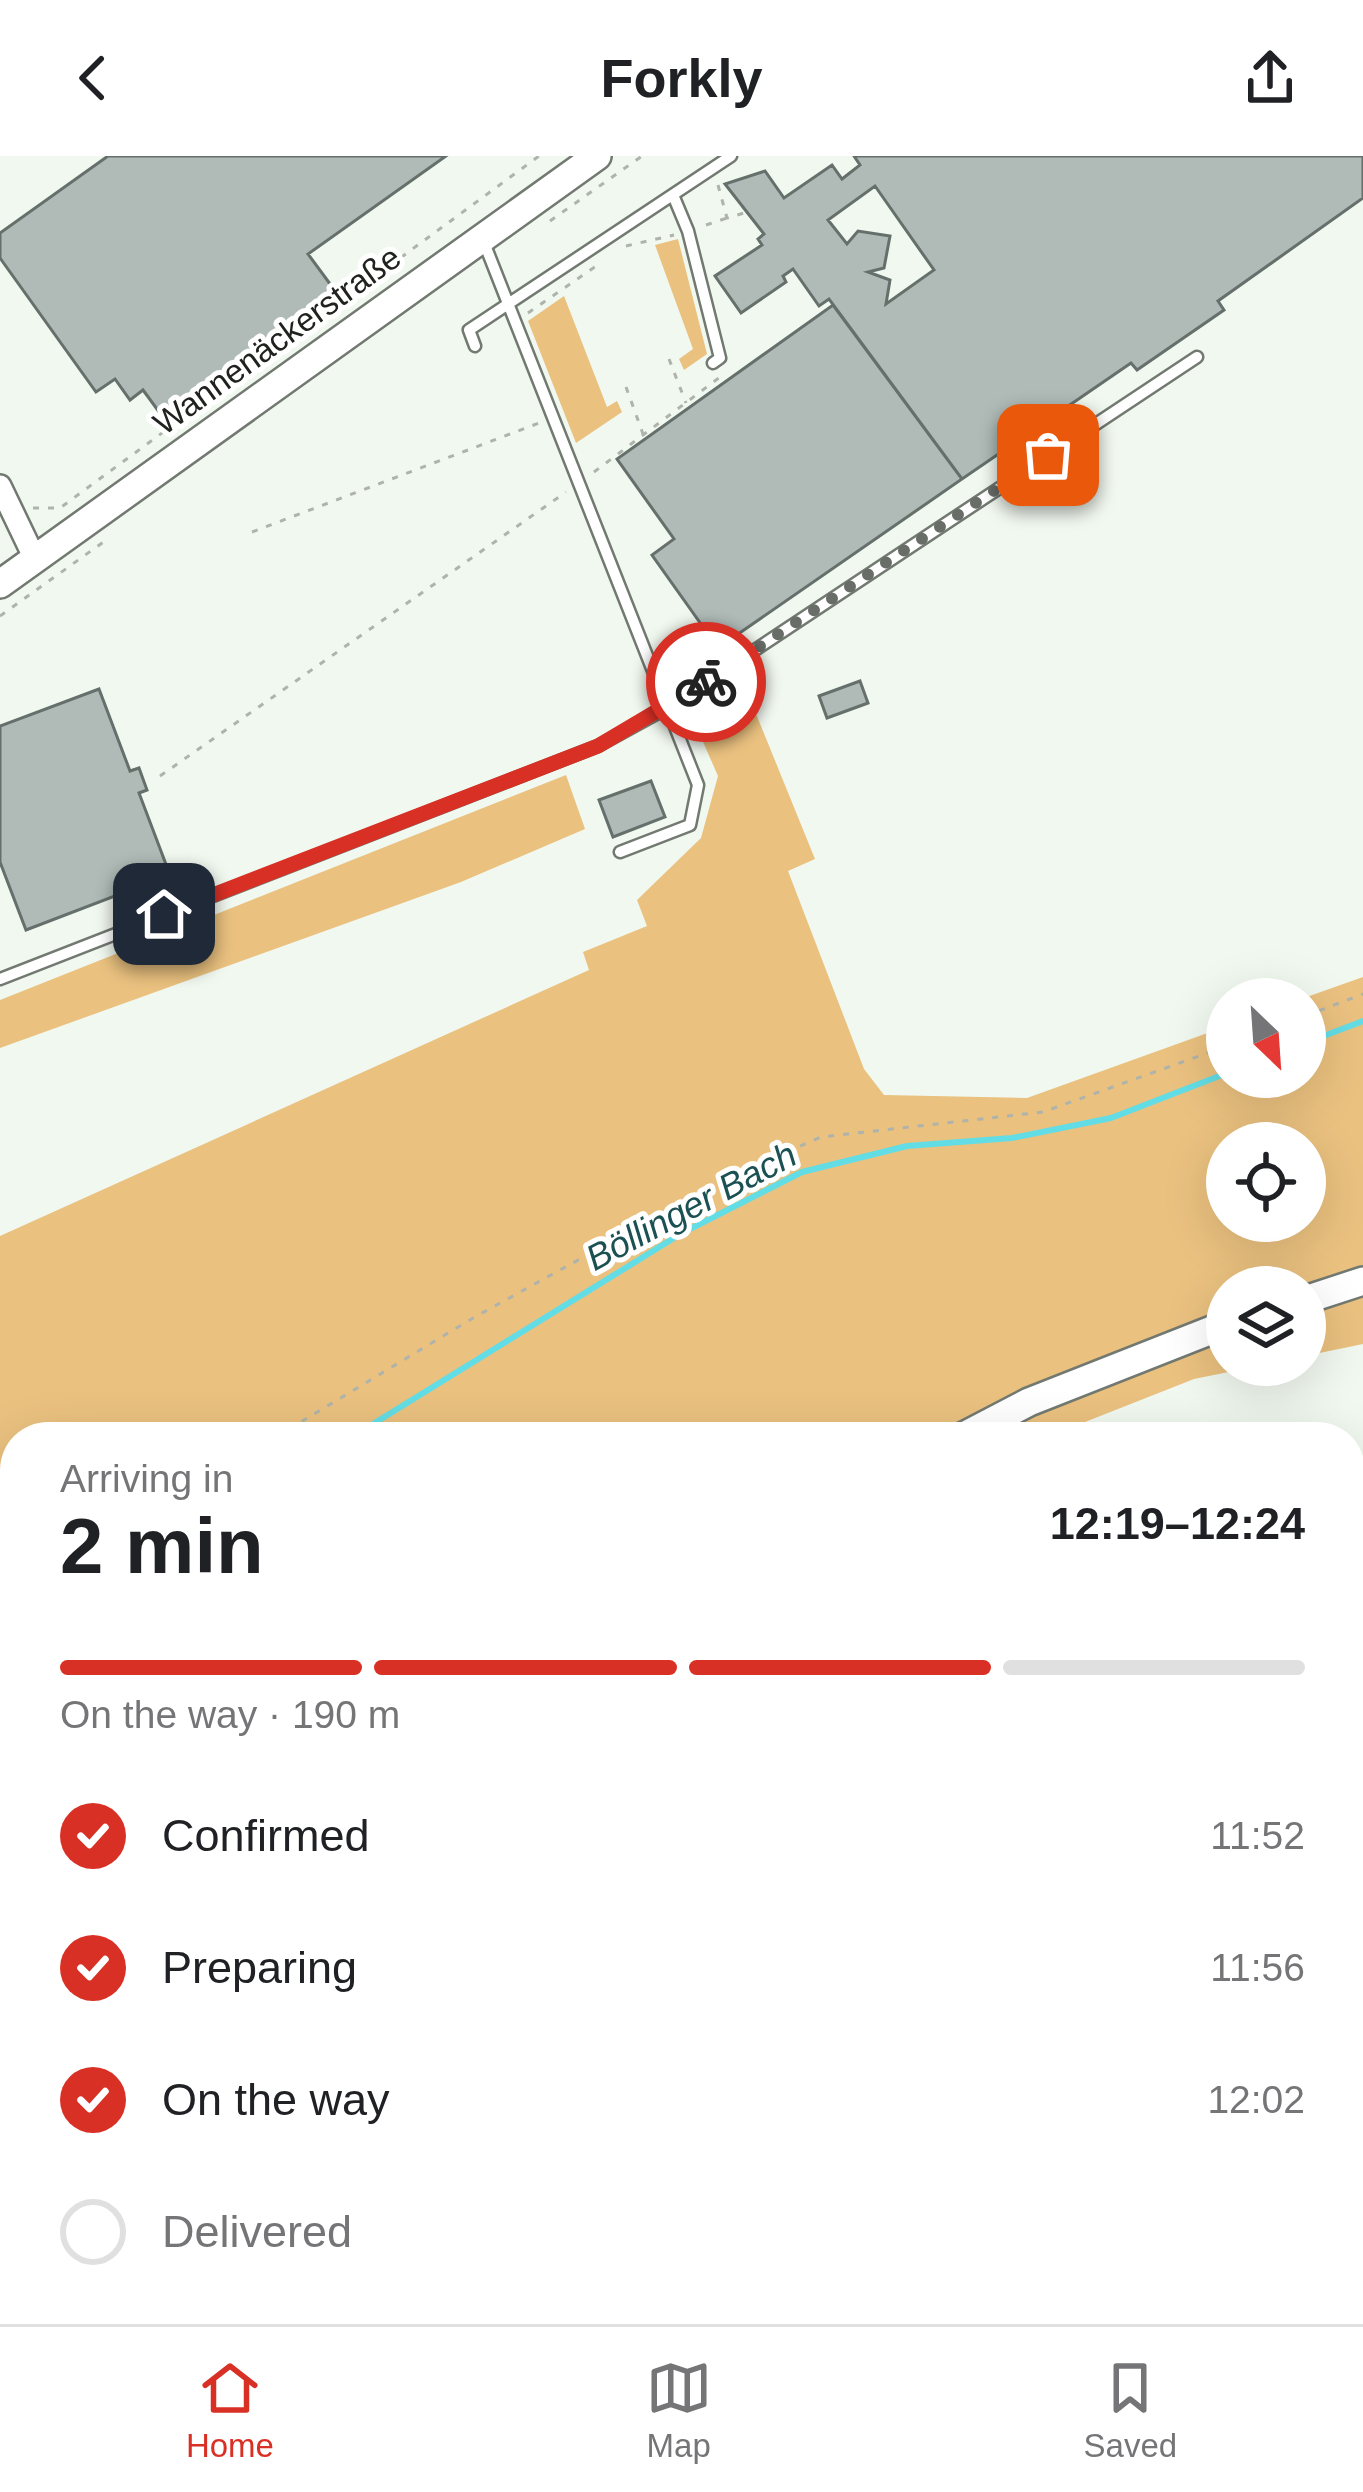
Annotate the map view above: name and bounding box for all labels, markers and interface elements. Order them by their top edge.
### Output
icon: back [60,45,126,111]
icon: share [1237,45,1303,111]
text: Forkly [600,48,763,108]
street label: Wannenäckerstraße [146,238,408,442]
pin [997,404,1099,506]
icon: bag [1015,422,1081,488]
courier [646,622,766,742]
icon: bike [673,649,739,715]
pin [113,863,215,965]
icon: home [131,881,197,947]
north arrow [1206,978,1326,1098]
map controls [1206,978,1326,1386]
button: locate [1206,1122,1326,1242]
water label: Böllinger Bach [579,1133,803,1279]
button: layers [1206,1266,1326,1386]
text: Arriving in [60,1457,233,1500]
text: 12:19–12:24 [1050,1498,1305,1549]
text: 2 min [60,1502,264,1590]
text: On the way · 190 m [60,1693,400,1736]
icon: check [60,1803,126,1869]
text: Confirmed [162,1810,370,1861]
text: 11:52 [1210,1814,1305,1857]
icon: check [60,1935,126,2001]
text: Preparing [162,1942,357,1993]
text: 11:56 [1210,1946,1305,1989]
icon: check [60,2067,126,2133]
text: On the way [162,2074,390,2125]
text: 12:02 [1207,2078,1305,2121]
text: Delivered [162,2206,352,2257]
tab: Home [186,2355,274,2465]
tab: Map [646,2355,712,2465]
tab: Saved [1084,2355,1177,2465]

